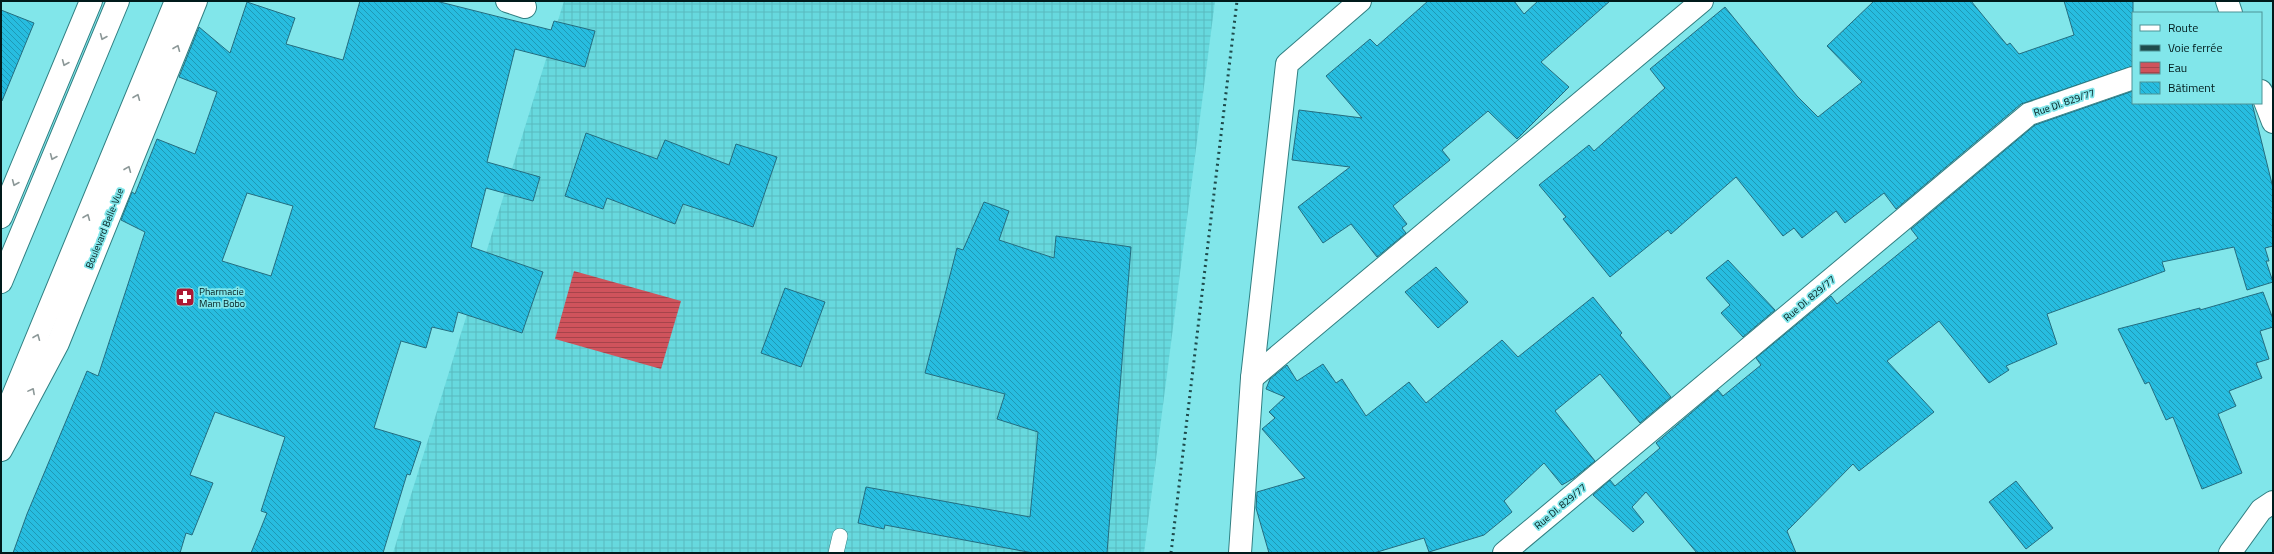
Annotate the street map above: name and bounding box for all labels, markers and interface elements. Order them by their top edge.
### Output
legend [2132,12,2262,104]
text: Route [2168,18,2198,37]
one-way arrow [100,33,108,40]
text: Voie ferrée [2168,38,2223,57]
one-way arrow [173,45,181,52]
one-way arrow [62,58,70,66]
text: Eau [2168,58,2187,77]
text: Bâtiment [2168,78,2216,97]
street label: Rue DI. 829/77 [2031,85,2097,120]
one-way arrow [132,93,140,100]
one-way arrow [50,153,58,160]
one-way arrow [124,165,132,172]
one-way arrow [12,179,20,186]
street label: Boulevard Belle-Vue [81,186,127,271]
one-way arrow [82,214,90,222]
street label: Rue DI. 829/77 [1780,272,1839,325]
place label: Pharmacie Mam Bobo [199,284,245,311]
pharmacy icon: Pharmacie Mam Bobo [174,286,196,308]
one-way arrow [33,334,41,341]
one-way arrow [28,387,35,395]
street label: Rue DI. 829/77 [1531,480,1590,533]

